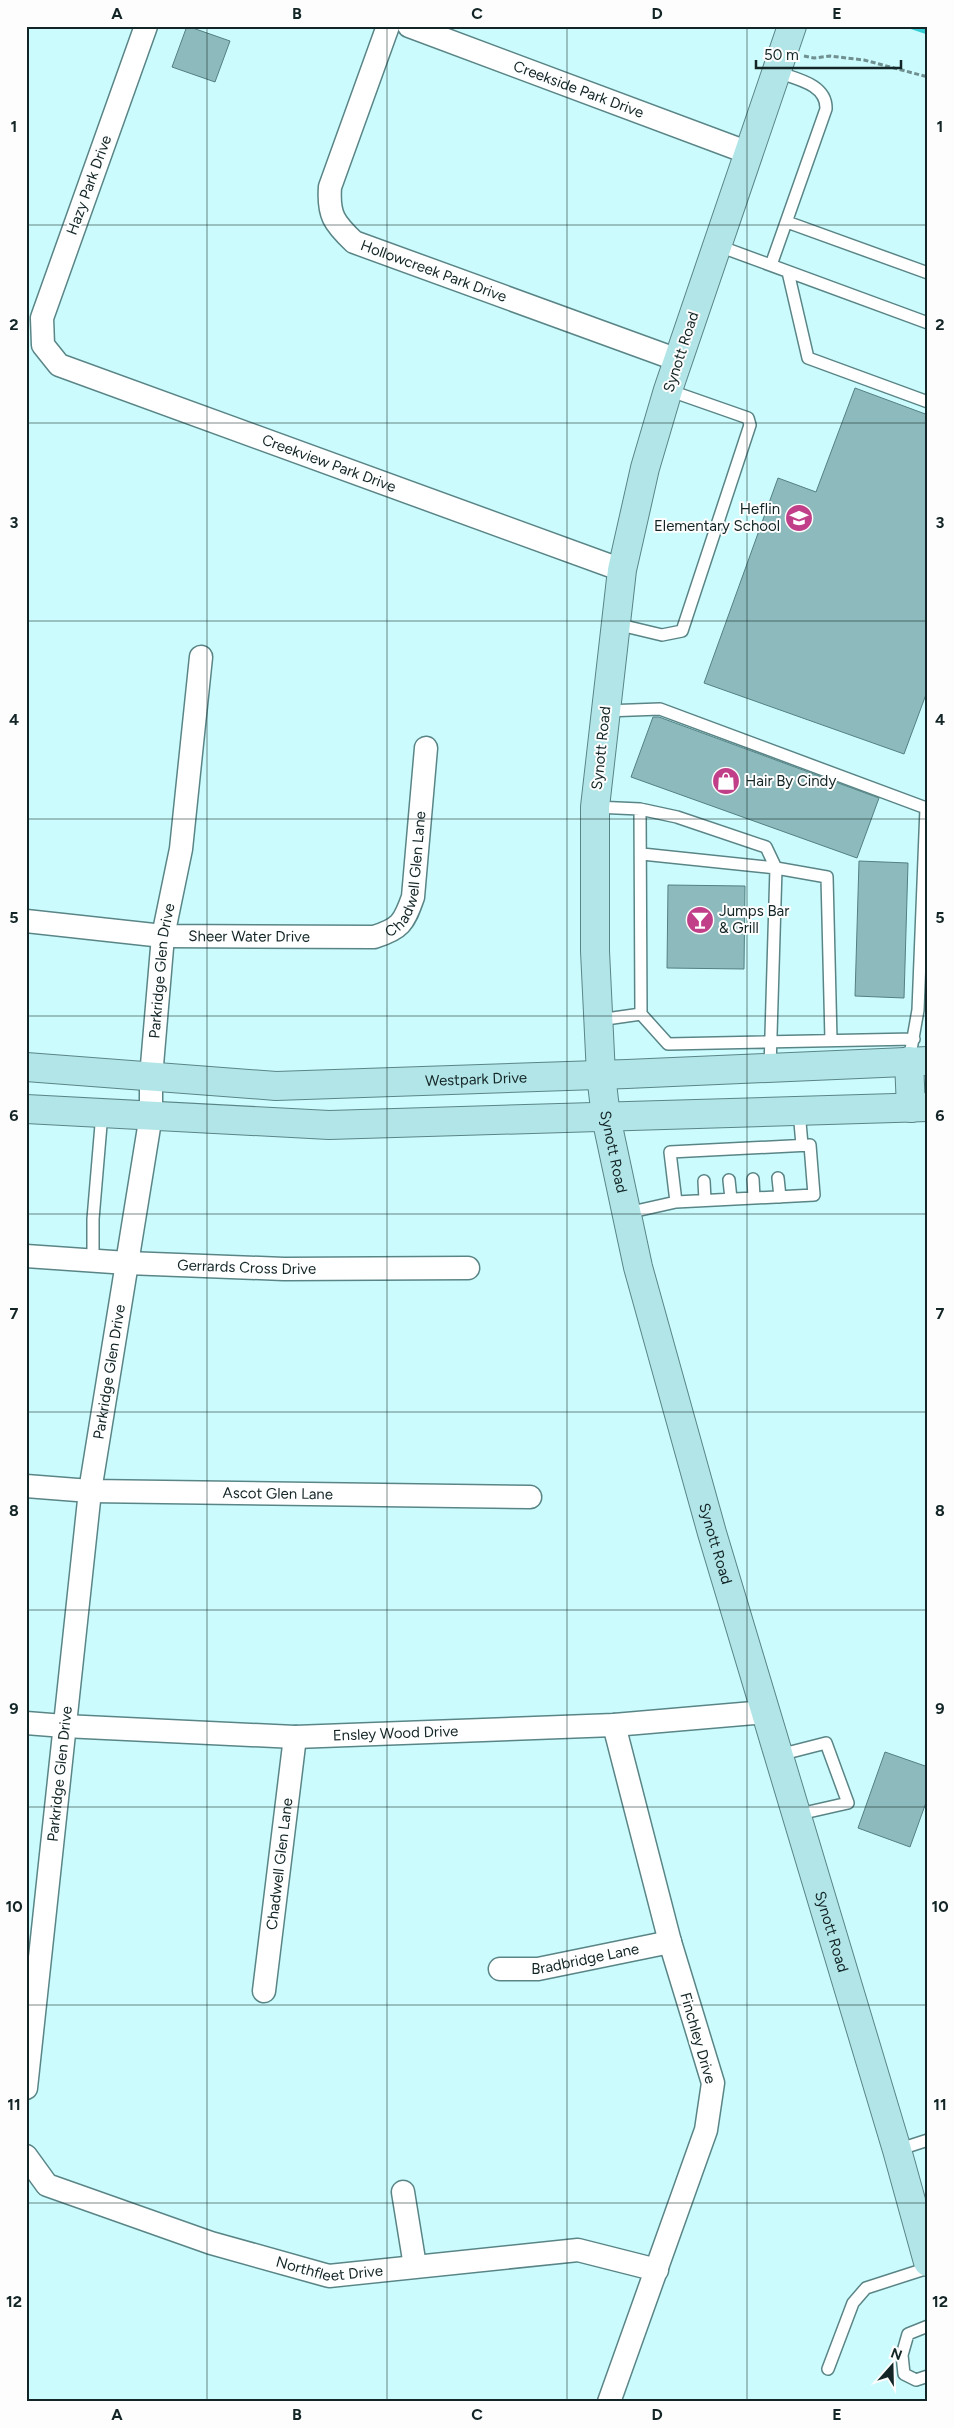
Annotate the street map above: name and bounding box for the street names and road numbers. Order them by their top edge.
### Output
street label: Creekside Park Drive [511,57,646,122]
street label: Hazy Park Drive [63,133,115,237]
street label: Hollowcreek Park Drive [358,236,509,306]
street label: Synott Road [660,309,702,395]
street label: Creekview Park Drive [260,431,399,496]
street label: Synott Road [588,705,614,791]
street label: Chadwell Glen Lane [382,810,429,941]
street label: Parkridge Glen Drive [145,902,179,1039]
street label: Sheer Water Drive [188,927,310,946]
street label: Westpark Drive [425,1068,527,1090]
street label: Synott Road [596,1110,631,1195]
street label: Gerrards Cross Drive [177,1256,316,1278]
street label: Parkridge Glen Drive [90,1303,129,1441]
street label: Ascot Glen Lane [222,1484,333,1503]
street label: Synott Road [695,1501,736,1586]
street label: Parkridge Glen Drive [43,1705,76,1843]
street label: Ensley Wood Drive [332,1722,459,1745]
street label: Chadwell Glen Lane [263,1797,296,1931]
street label: Synott Road [811,1889,852,1974]
street label: Bradbridge Lane [531,1940,641,1978]
street label: Finchley Drive [676,1990,720,2086]
street label: Northfleet Drive [274,2253,384,2285]

